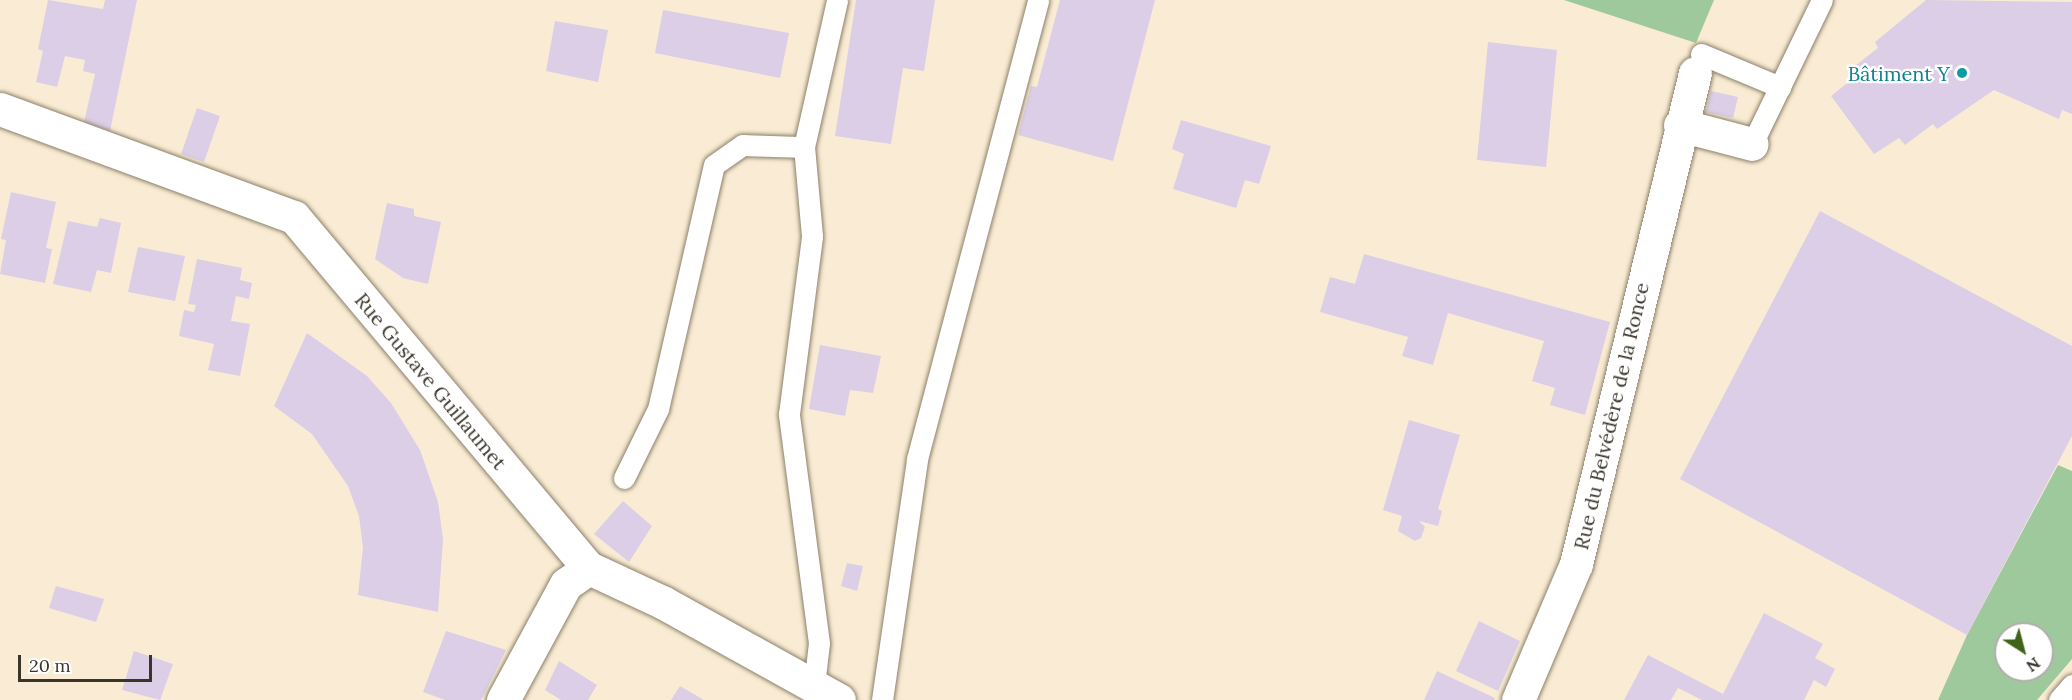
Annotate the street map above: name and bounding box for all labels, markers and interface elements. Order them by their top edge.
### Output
place label: Bâtiment Y [1848,61,1950,85]
marker: Bâtiment Y [1955,66,1969,80]
street label: Rue du Belvédère de la Ronce [1569,280,1653,552]
street label: Rue Gustave Guillaumet [350,288,512,474]
north arrow [1994,622,2054,682]
scale bar [21,643,154,681]
text: N [2023,653,2044,677]
text: 20 m [29,654,71,677]

